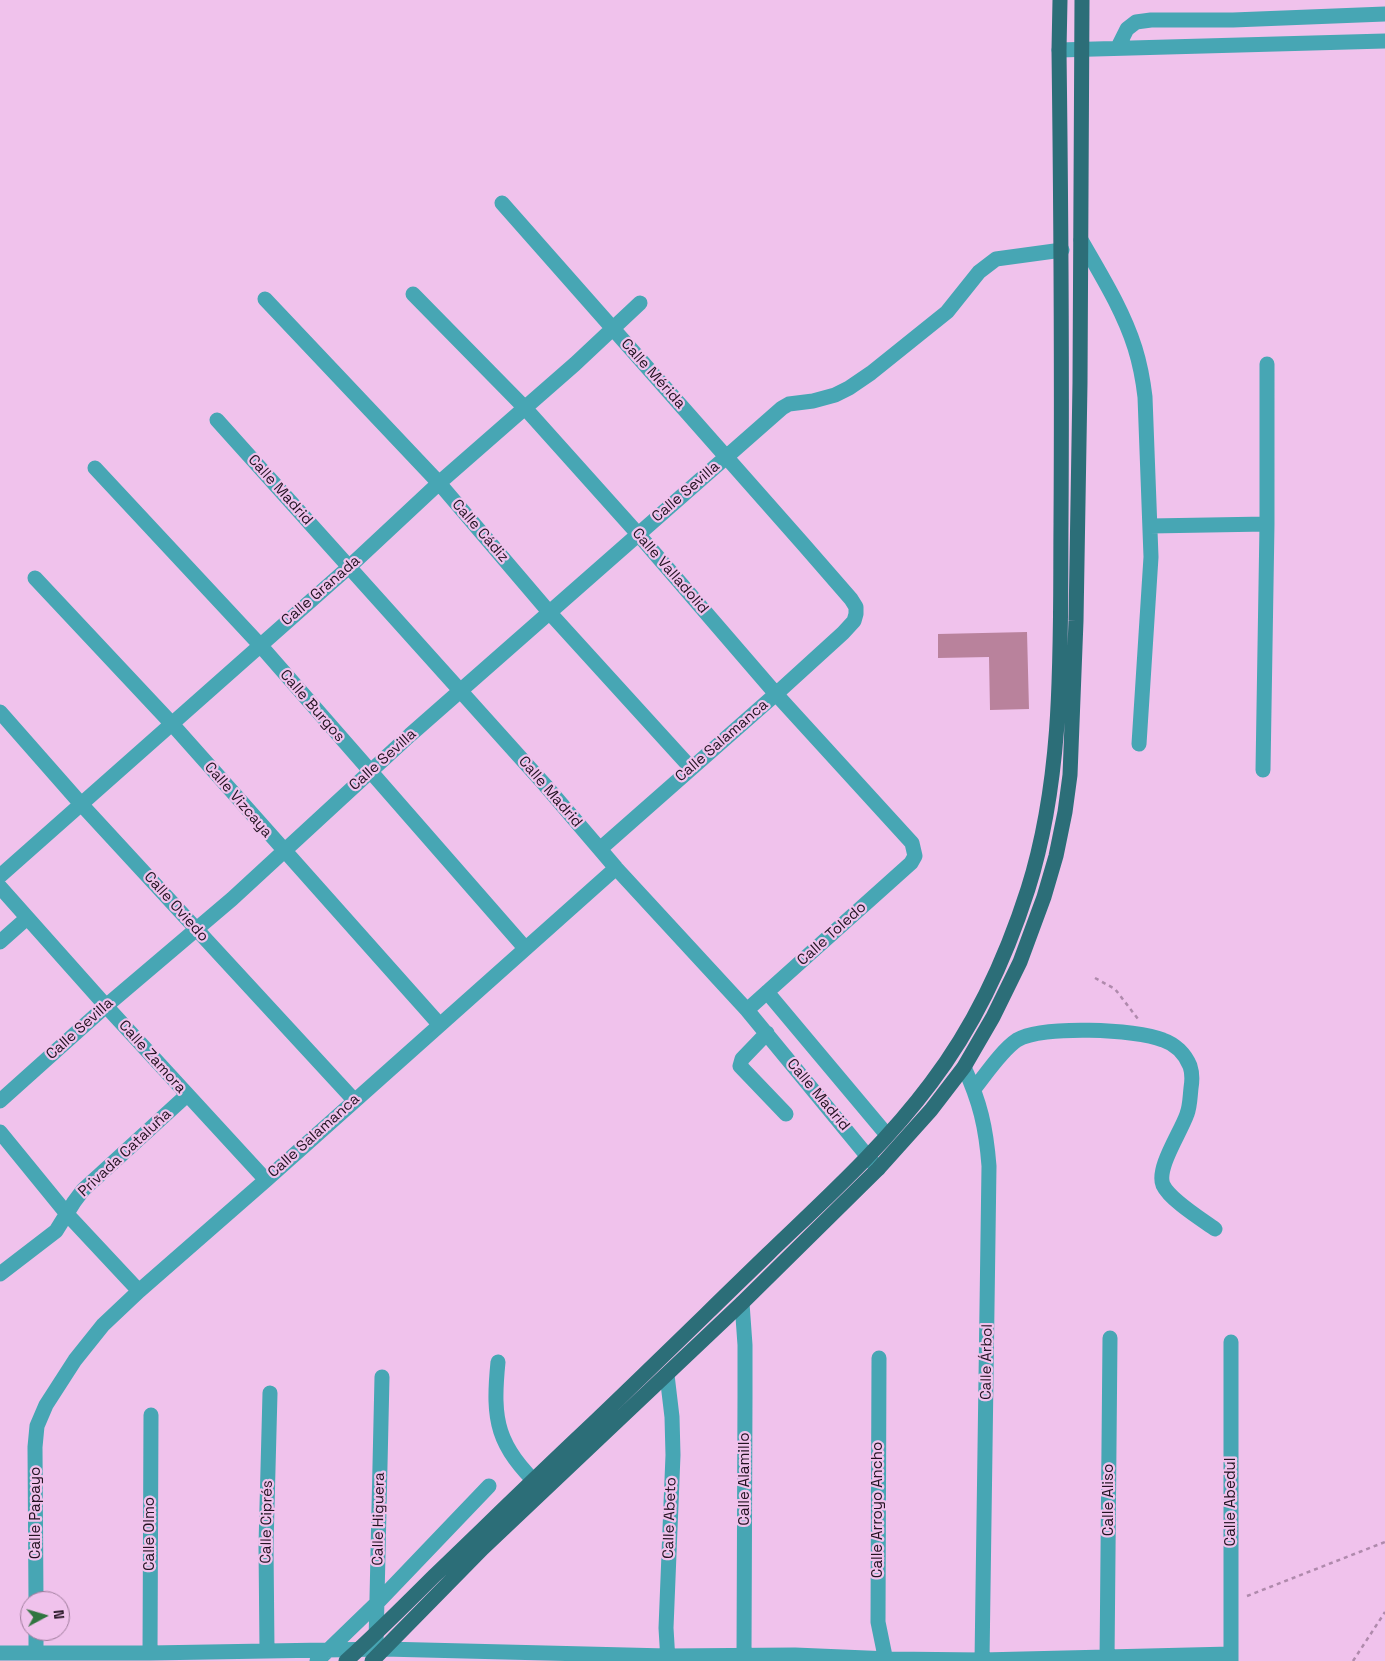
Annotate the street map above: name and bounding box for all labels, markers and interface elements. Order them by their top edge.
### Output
street label: Calle Mérida [617,335,689,413]
street label: Calle Madrid [244,451,316,529]
street label: Calle Sevilla [648,458,724,526]
street label: Calle Cádiz [448,496,512,566]
street label: Calle Valladolid [628,525,712,617]
street label: Calle Granada [278,552,364,630]
street label: Calle Burgos [276,666,348,746]
street label: Calle Salamanca [672,696,772,786]
street label: Calle Sevilla [346,725,420,795]
street label: Calle Madrid [514,753,586,831]
street label: Calle Vizcaya [200,759,276,841]
street label: Calle Oviedo [140,868,212,946]
street label: Calle Toledo [794,898,870,970]
street label: Calle Sevilla [43,994,117,1064]
street label: Calle Zamora [115,1017,189,1097]
street label: Calle Madrid [783,1055,853,1135]
street label: Calle Salamanca [265,1090,363,1182]
street label: Privada Cataluña [75,1105,175,1201]
street label: Calle Árbol [977,1324,997,1400]
street label: Calle Alamillo [736,1432,754,1526]
street label: Calle Arroyo Ancho [869,1442,887,1578]
street label: Calle Abedul [1222,1458,1240,1546]
street label: Calle Aliso [1100,1464,1118,1536]
street label: Calle Papayo [27,1467,45,1559]
street label: Calle Higuera [369,1472,389,1566]
street label: Calle Abeto [660,1477,680,1559]
street label: Calle Ciprés [257,1480,277,1564]
street label: Calle Olmo [141,1497,159,1571]
north arrow [20,1591,70,1641]
text: N [49,1609,68,1620]

